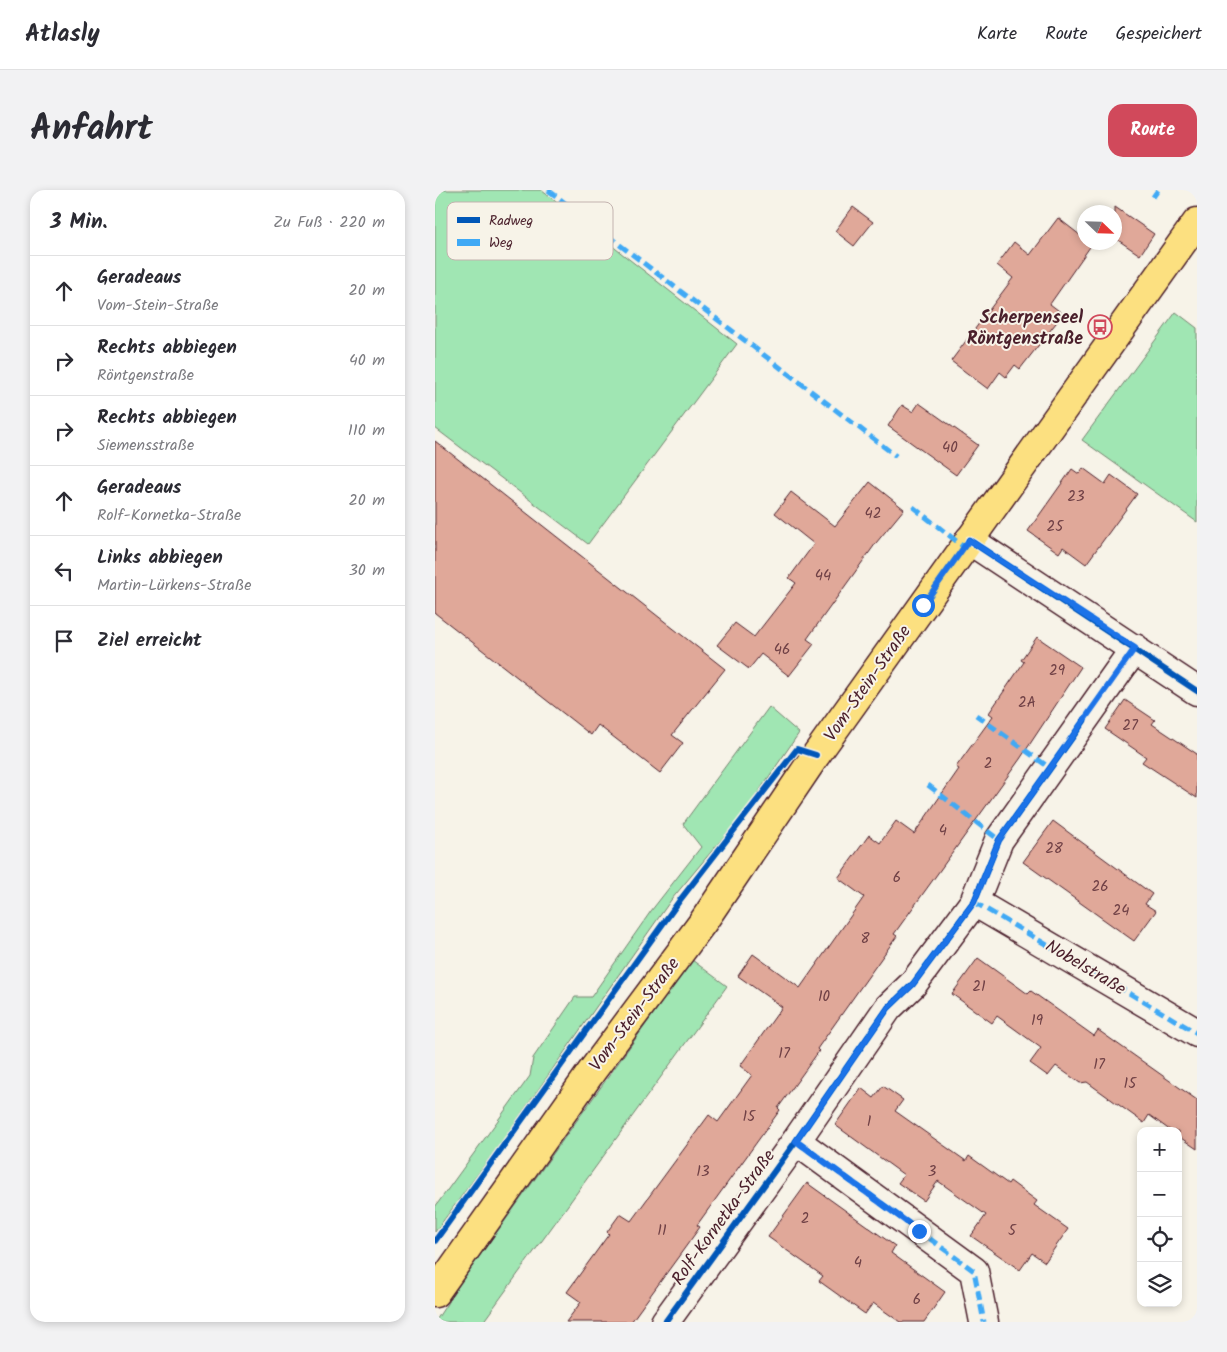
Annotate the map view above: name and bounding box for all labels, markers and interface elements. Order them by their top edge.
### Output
text: Atlasly [25,15,100,54]
text: Karte [977,20,1017,49]
text: Route [1045,20,1088,49]
text: Gespeichert [1116,20,1202,49]
text: Anfahrt [30,102,153,158]
button: Route [1108,104,1197,157]
legend [447,202,613,260]
north arrow [1077,205,1122,250]
text: 3 Min. [50,206,108,239]
text: Zu Fuß · 220 m [273,210,385,235]
text: Radweg [489,210,533,232]
text: Weg [489,232,513,254]
text: Geradeaus [97,263,182,293]
icon: ahead [50,277,78,305]
text: 20 m [349,278,385,303]
text: Vom-Stein-Straße [97,293,218,318]
place label: Scherpenseel Röntgenstraße [967,304,1083,354]
bus stop icon: Scherpenseel Röntgenstraße [1087,314,1113,340]
text: Rechts abbiegen [97,333,237,363]
icon: right [50,347,78,375]
text: 40 m [349,348,385,373]
text: Röntgenstraße [97,363,194,388]
text: Rechts abbiegen [97,403,237,433]
icon: right [50,417,78,445]
text: 110 m [348,418,385,443]
text: Siemensstraße [97,433,194,458]
house number: 40 [942,436,958,460]
text: Geradeaus [97,473,182,503]
house number: 23 [1067,485,1085,509]
icon: ahead [50,487,78,515]
text: 20 m [349,488,385,513]
house number: 42 [865,502,881,526]
text: Rolf-Kornetka-Straße [97,503,241,528]
house number: 25 [1047,515,1064,539]
text: Links abbiegen [97,543,223,573]
icon: left [50,557,78,585]
text: 30 m [349,558,385,583]
house number: 44 [815,564,831,588]
text: Martin-Lürkens-Straße [97,573,251,598]
route start [912,594,935,617]
street label: Vom-Stein-Straße [817,620,919,748]
text: Ziel erreicht [97,626,202,656]
icon: arrive [50,627,78,655]
house number: 46 [774,638,790,662]
house number: 29 [1049,659,1066,683]
house number: 2A [1018,691,1036,715]
house number: 27 [1122,714,1139,738]
house number: 2 [984,752,992,776]
house number: 4 [939,819,947,843]
house number: 28 [1045,837,1064,861]
house number: 6 [893,866,901,890]
house number: 26 [1091,875,1109,899]
house number: 24 [1113,899,1129,923]
house number: 8 [860,927,870,951]
street label: Nobelstraße [1039,933,1131,1004]
street label: Vom-Stein-Straße [583,952,688,1078]
house number: 21 [972,975,986,999]
house number: 10 [818,985,831,1009]
house number: 19 [1031,1009,1044,1033]
house number: 17 [778,1042,791,1066]
house number: 17 [1093,1053,1106,1077]
house number: 15 [1124,1072,1137,1096]
house number: 15 [743,1105,756,1129]
house number: 1 [867,1110,872,1134]
map controls [1137,1127,1182,1307]
button: + [1137,1127,1182,1172]
street label: Rolf-Kornetka-Straße [665,1144,784,1292]
house number: 13 [696,1160,710,1184]
house number: 3 [928,1160,937,1184]
button: − [1137,1172,1182,1217]
house number: 2 [801,1207,809,1231]
button: locate [1137,1217,1182,1262]
house number: 11 [657,1219,667,1243]
house number: 5 [1008,1219,1017,1243]
route end [908,1220,931,1243]
house number: 4 [854,1251,862,1275]
button: layers [1137,1262,1182,1307]
house number: 6 [913,1288,921,1312]

